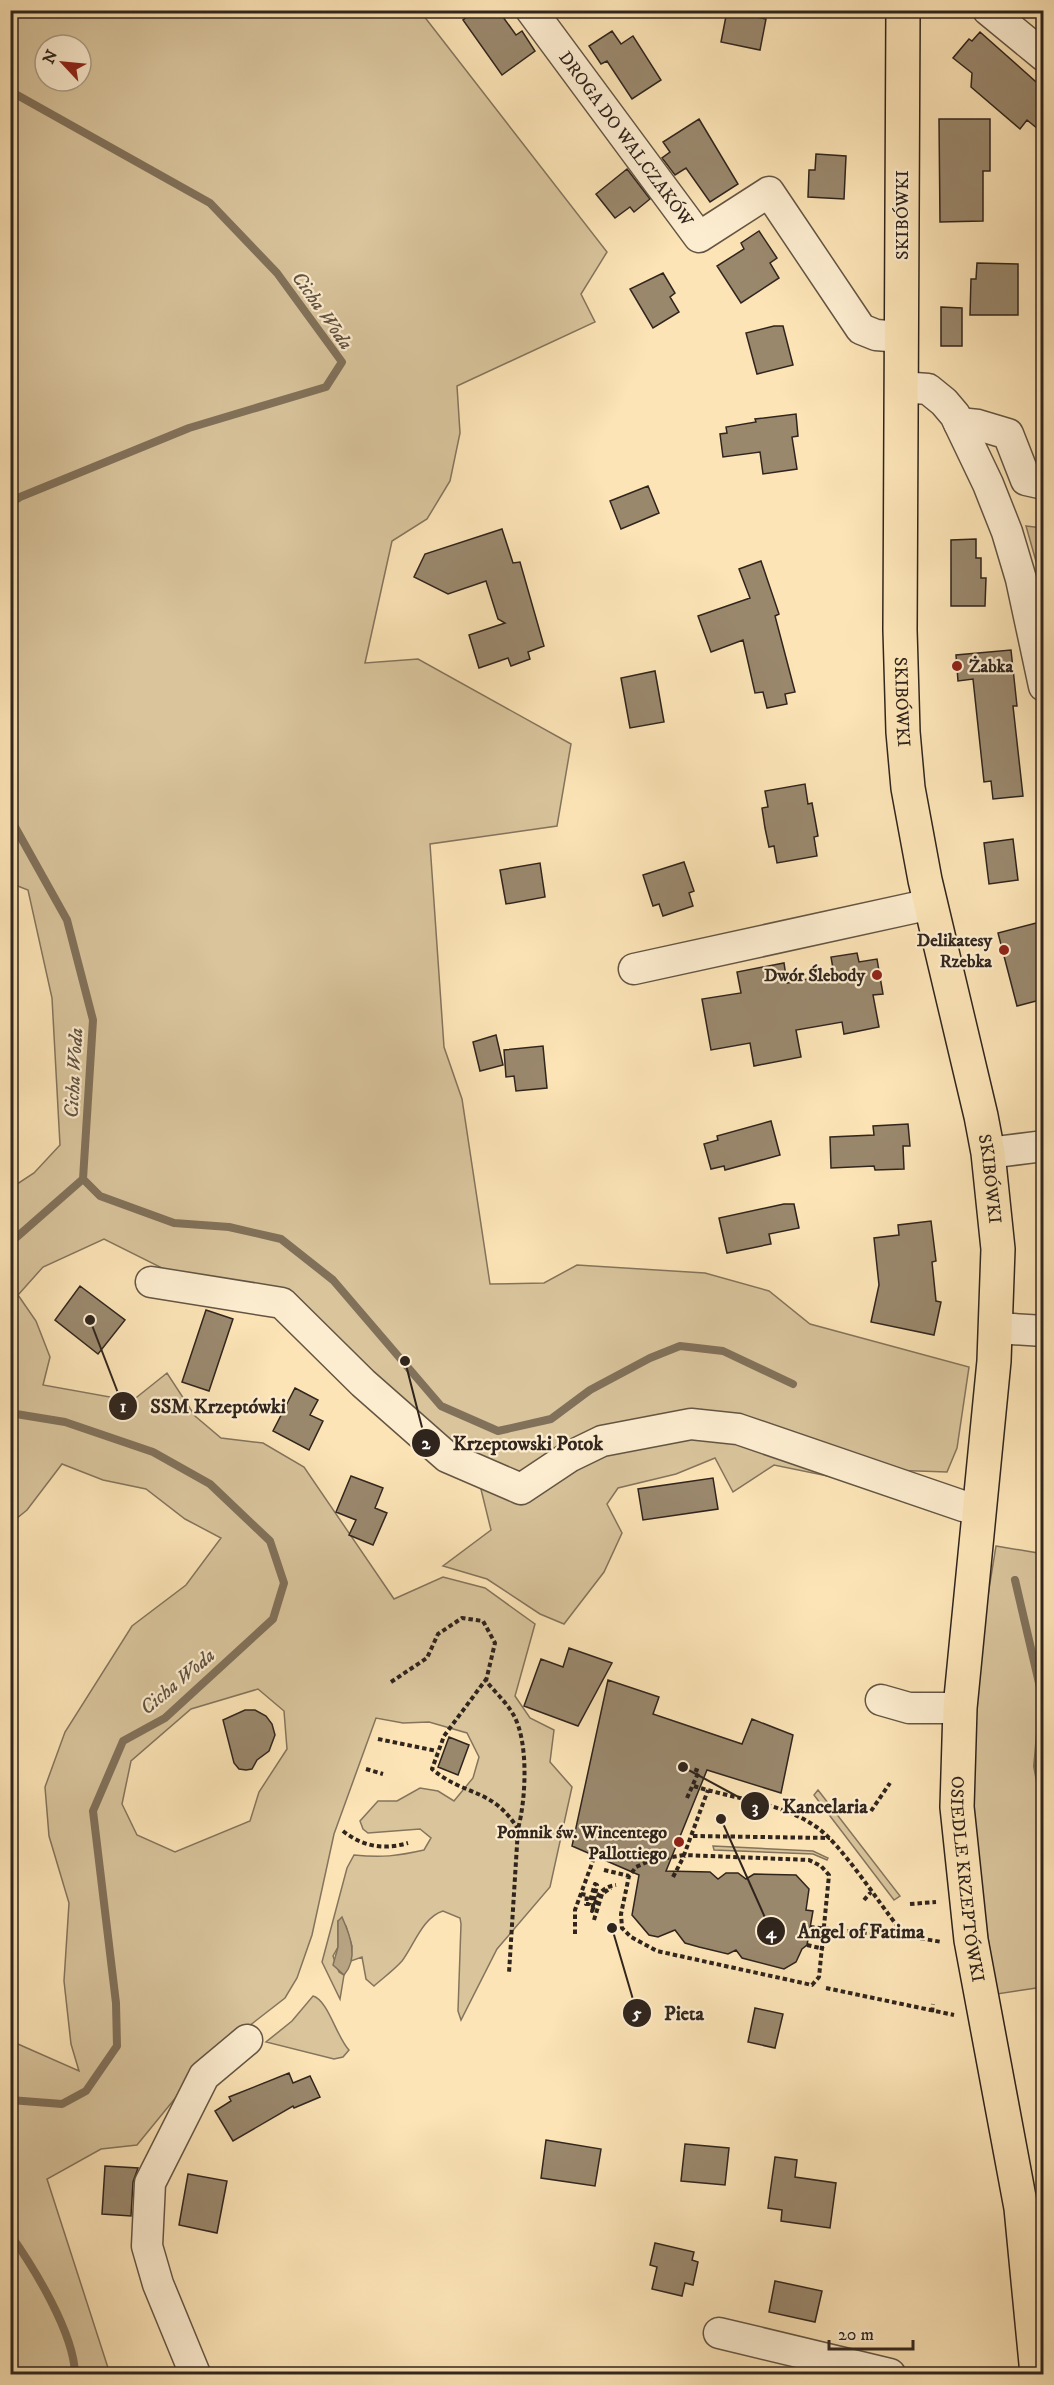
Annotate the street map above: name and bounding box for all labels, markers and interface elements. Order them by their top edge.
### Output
north arrow [33,33,93,93]
text: N [39,47,62,67]
street label: DROGA DO WALCZAKÓW [553,47,698,232]
street label: SKIBÓWKI [892,170,914,260]
water label: Cicha Woda [286,267,358,355]
place label: Żabka [969,655,1013,678]
street label: SKIBÓWKI [889,657,914,748]
marker: Żabka [950,659,964,673]
place label: Delikatesy Rzebka [917,930,992,973]
marker: Delikatesy Rzebka [997,943,1011,957]
place label: Dwór Ślebody [764,964,865,987]
marker: Dwór Ślebody [870,968,884,982]
water label: Cicha Woda [60,1027,89,1119]
street label: SKIBÓWKI [973,1132,1005,1225]
callout: SSM Krzeptówki [108,1387,298,1425]
text: SSM Krzeptówki [150,1395,286,1420]
text: 1 [120,1396,127,1418]
callout: Krzeptowski Potok [411,1424,615,1462]
text: Krzeptowski Potok [453,1432,604,1457]
text: 2 [422,1433,432,1455]
water label: Cicha Woda [135,1643,221,1721]
street label: OSIEDLE KRZEPTÓWKI [945,1775,989,1984]
callout: Kancelaria [740,1787,879,1825]
text: Kancelaria [782,1795,868,1820]
text: 3 [752,1797,759,1819]
place label: Pomnik św. Wincentego Pallottiego [497,1822,667,1865]
marker: Pomnik św. Wincentego Pallottiego [672,1835,686,1849]
callout: Angel of Fatima [756,1912,937,1950]
text: Angel of Fatima [796,1920,925,1945]
text: 4 [765,1922,777,1944]
callout: Pieta [622,1994,716,2032]
text: Pieta [664,2002,704,2027]
text: 5 [632,2003,642,2025]
scale bar [829,2313,913,2351]
text: 20 m [838,2324,874,2346]

